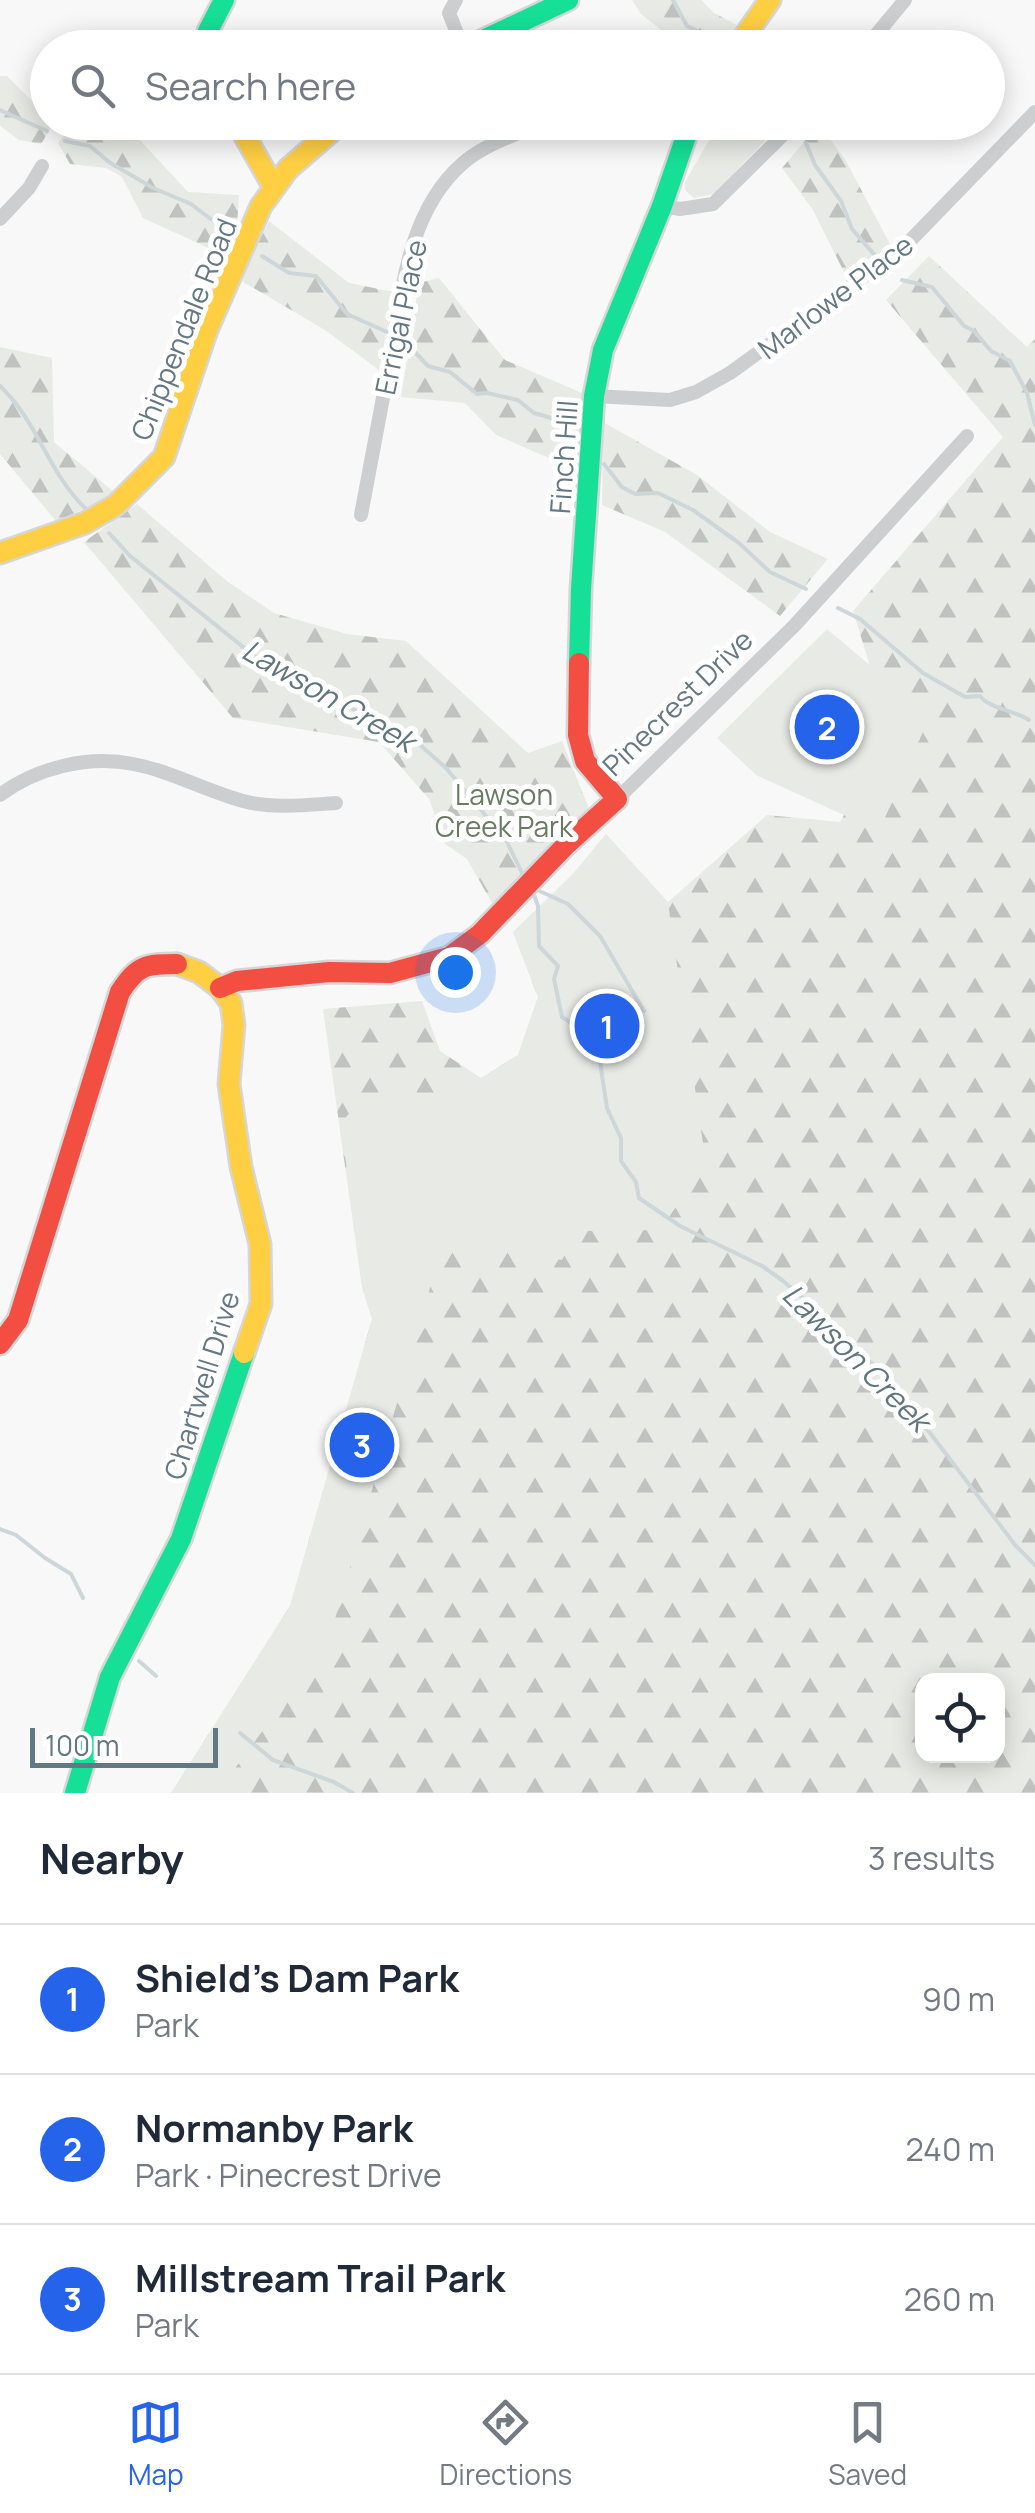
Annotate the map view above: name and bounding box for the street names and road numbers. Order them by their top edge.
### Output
street label: Chippendale Road [121,213,245,445]
street label: Marlowe Place [750,225,920,367]
street label: Errigal Place [365,236,435,398]
street label: Finch Hill [540,399,586,515]
street label: Pinecrest Drive [594,621,760,783]
street label: Chartwell Drive [154,1286,248,1484]

